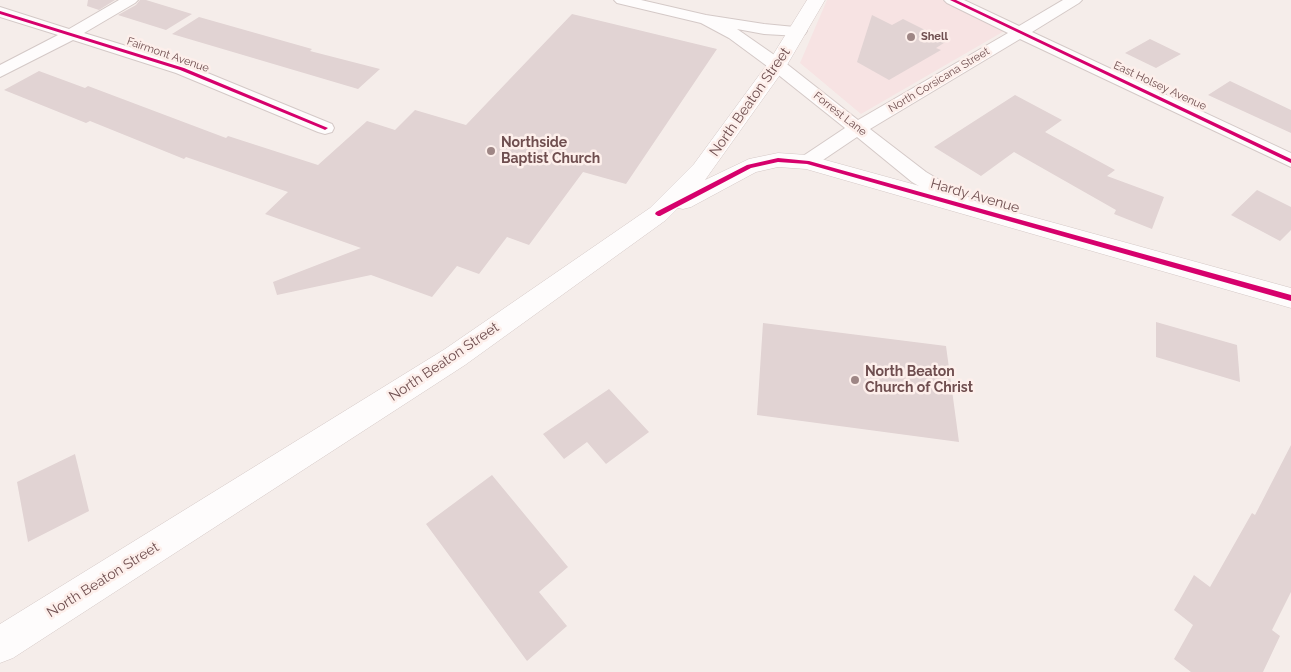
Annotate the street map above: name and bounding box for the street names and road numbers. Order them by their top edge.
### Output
street label: Fairmont Avenue [125,35,211,75]
street label: North Beaton Street [706,44,794,160]
street label: North Corsicana Street [886,45,992,115]
street label: East Holsey Avenue [1111,59,1209,113]
street label: Forrest Lane [811,89,869,139]
street label: Hardy Avenue [929,175,1021,217]
street label: North Beaton Street [386,319,502,405]
street label: North Beaton Street [44,539,162,621]

